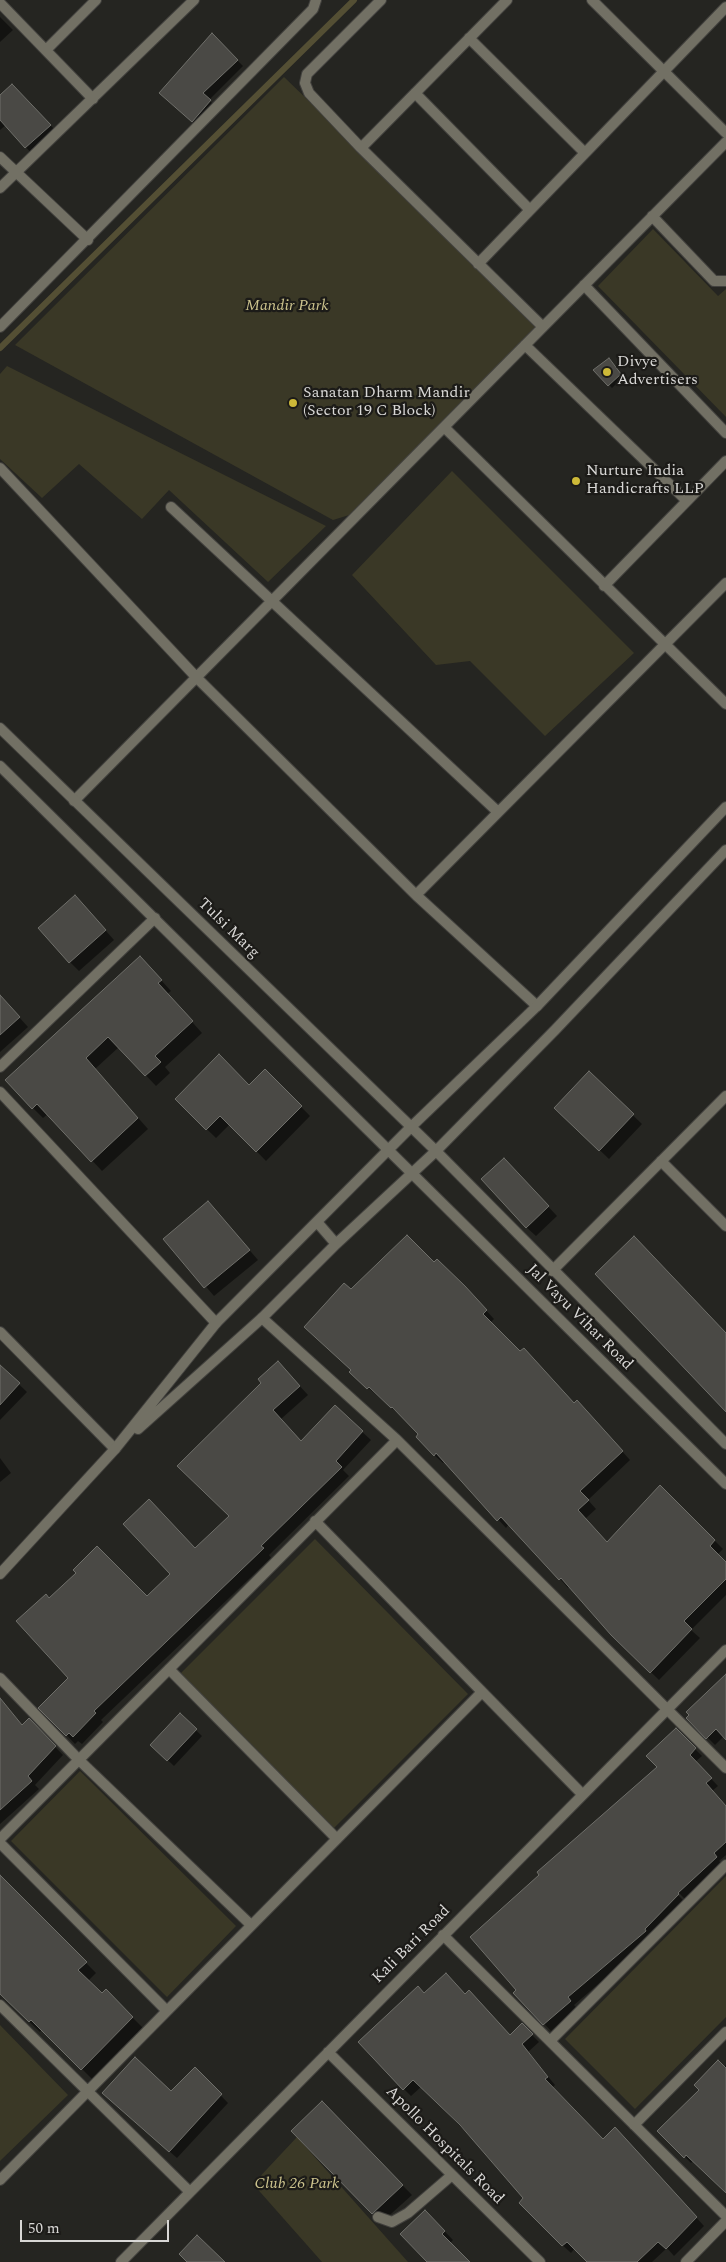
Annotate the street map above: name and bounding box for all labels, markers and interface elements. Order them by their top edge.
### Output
park label: Mandir Park [245,297,329,317]
place label: Divye Advertisers [617,353,698,391]
marker: Divye Advertisers [601,366,613,378]
place label: Sanatan Dharm Mandir (Sector 19 C Block) [303,384,470,422]
marker: Sanatan Dharm Mandir (Sector 19 C Block) [287,397,299,409]
place label: Nurture India Handicrafts LLP [586,462,704,500]
marker: Nurture India Handicrafts LLP [570,475,582,487]
street label: Tulsi Marg [193,895,263,963]
street label: Jal Vayu Vihar Road [522,1261,636,1375]
street label: Kali Bari Road [369,1902,455,1988]
street label: Apollo Hospitals Road [381,2083,507,2209]
park label: Club 26 Park [254,2175,340,2195]
scale bar [22,2210,171,2242]
text: 50 m [28,2217,60,2240]

